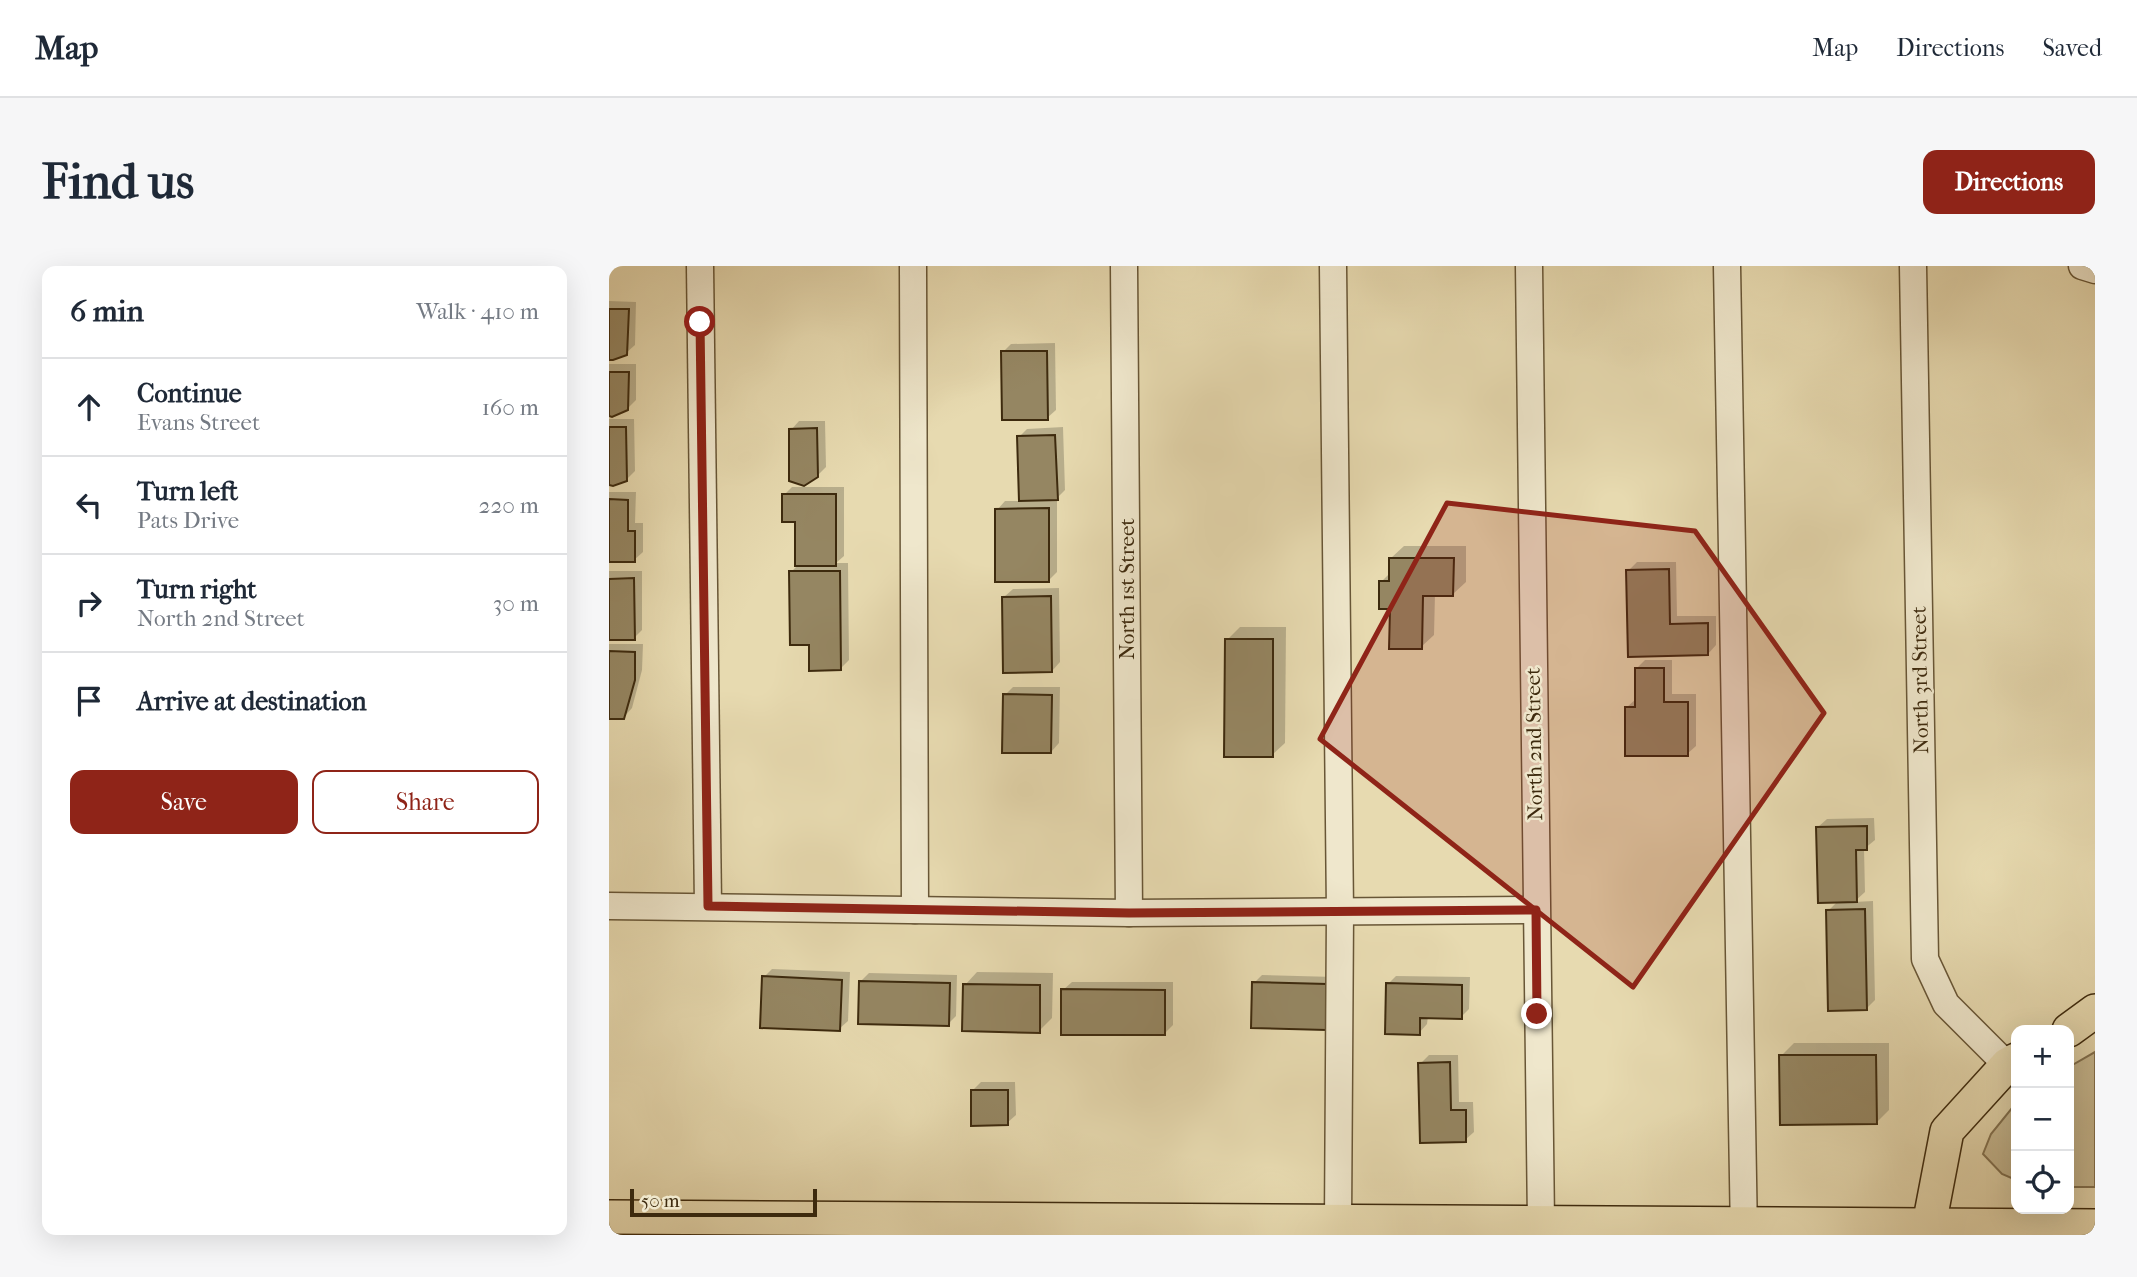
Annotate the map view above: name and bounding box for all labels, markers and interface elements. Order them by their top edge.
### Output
text: Map [35,29,98,68]
text: Map [1812,34,1858,62]
text: Directions [1896,34,2004,62]
text: Saved [2042,34,2102,62]
button: Directions [1923,150,2095,214]
text: Find us [42,153,194,211]
text: 6 min [70,294,144,329]
text: Walk · 410 m [416,298,539,325]
route start [684,306,715,337]
text: Continue [137,378,242,409]
icon: ahead [70,388,108,426]
text: 160 m [482,394,539,421]
text: Evans Street [137,409,260,436]
text: Turn left [137,476,238,507]
icon: left [70,486,108,524]
text: 220 m [479,492,539,519]
text: Pats Drive [137,507,239,534]
street label: North 1st Street [1115,518,1139,660]
text: Turn right [137,574,257,605]
icon: right [70,584,108,622]
text: 30 m [493,590,539,617]
text: North 2nd Street [137,605,305,632]
street label: North 3rd Street [1907,606,1933,754]
street label: North 2nd Street [1521,667,1547,821]
icon: arrive [70,682,108,720]
text: Arrive at destination [137,686,367,717]
button: Save [70,770,298,834]
button: Share [312,770,539,834]
route end [1521,998,1552,1029]
map controls [2011,1025,2074,1214]
button: + [2011,1025,2074,1088]
button: − [2011,1088,2074,1151]
button: locate [2011,1151,2074,1214]
scale bar [630,1186,817,1218]
text: 50 m [641,1190,680,1212]

